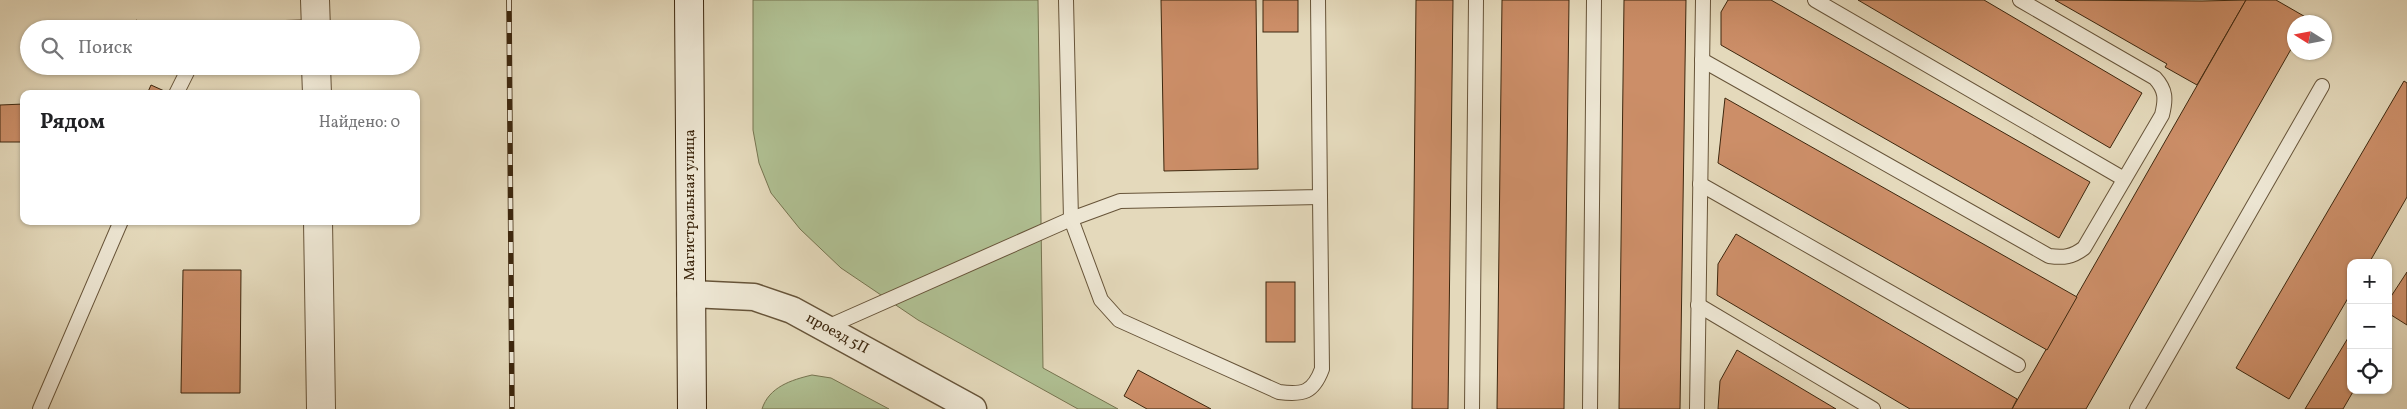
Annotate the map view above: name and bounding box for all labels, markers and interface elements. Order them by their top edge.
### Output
north arrow [2287,15,2332,60]
search box [20,20,420,75]
icon: search [38,34,66,62]
text: Поиск [78,35,132,61]
text: Рядом [40,108,105,137]
text: Найдено: 0 [319,112,400,134]
street label: Магистральная улица [680,129,701,281]
map controls [2347,259,2392,394]
button: + [2347,259,2392,304]
button: − [2347,304,2392,349]
street label: проезд 5П [802,308,872,360]
button: locate [2347,349,2392,394]

